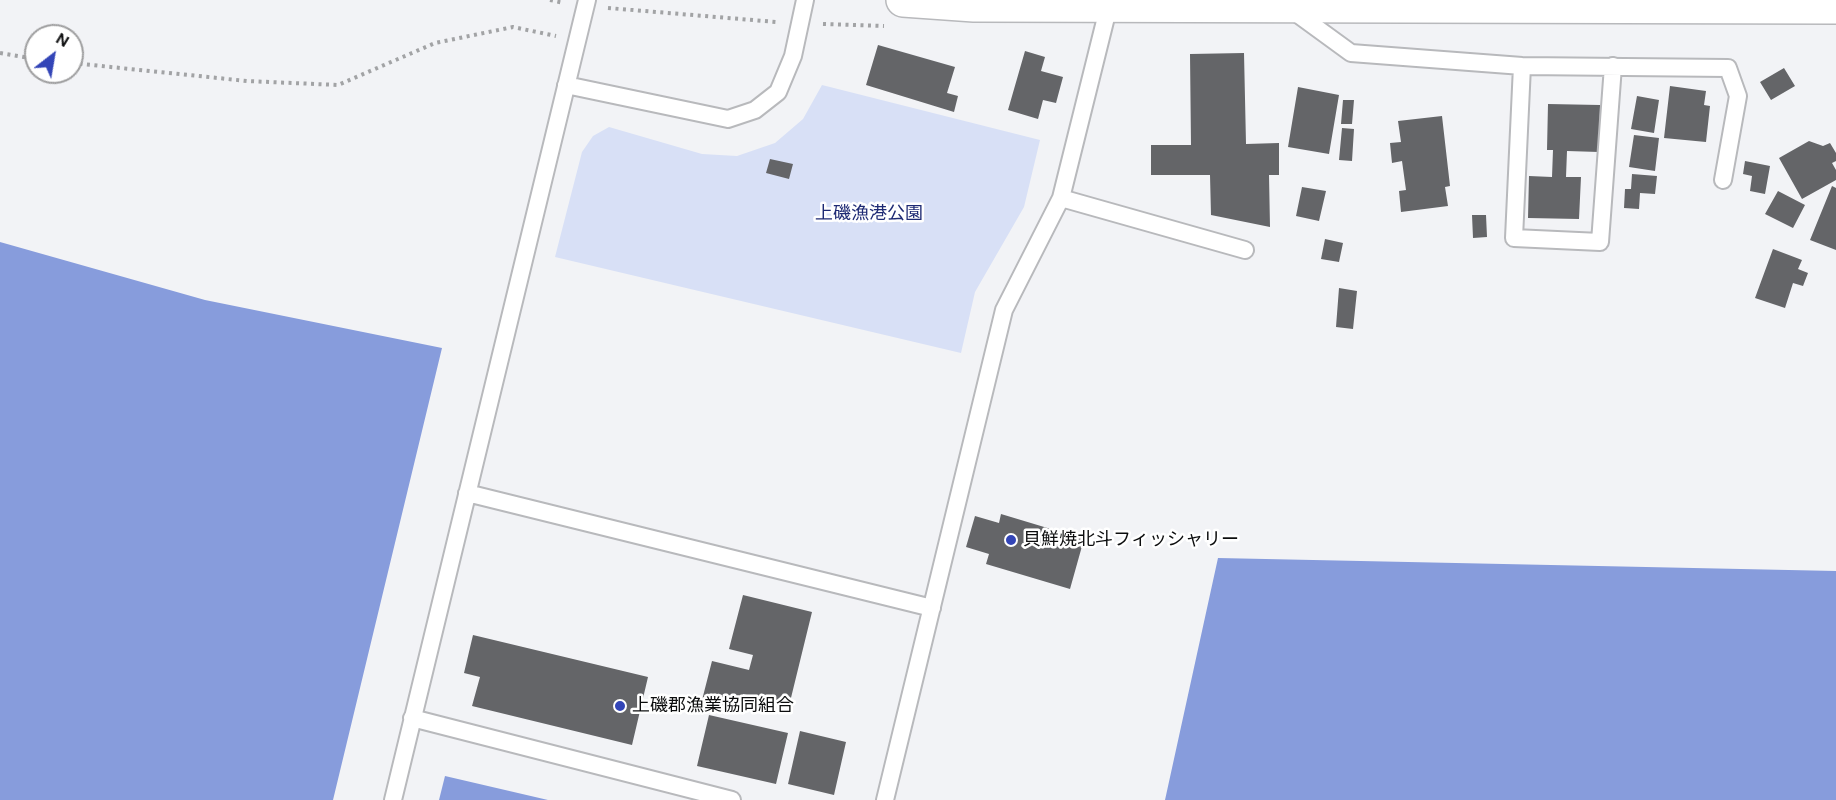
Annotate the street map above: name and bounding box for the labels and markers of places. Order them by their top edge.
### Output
place label: 貝鮮焼北斗フィッシャリー [1023,529,1239,551]
marker: 貝鮮焼北斗フィッシャリー [1004,533,1018,547]
place label: 上磯郡漁業協同組合 [632,695,794,717]
marker: 上磯郡漁業協同組合 [613,699,627,713]

